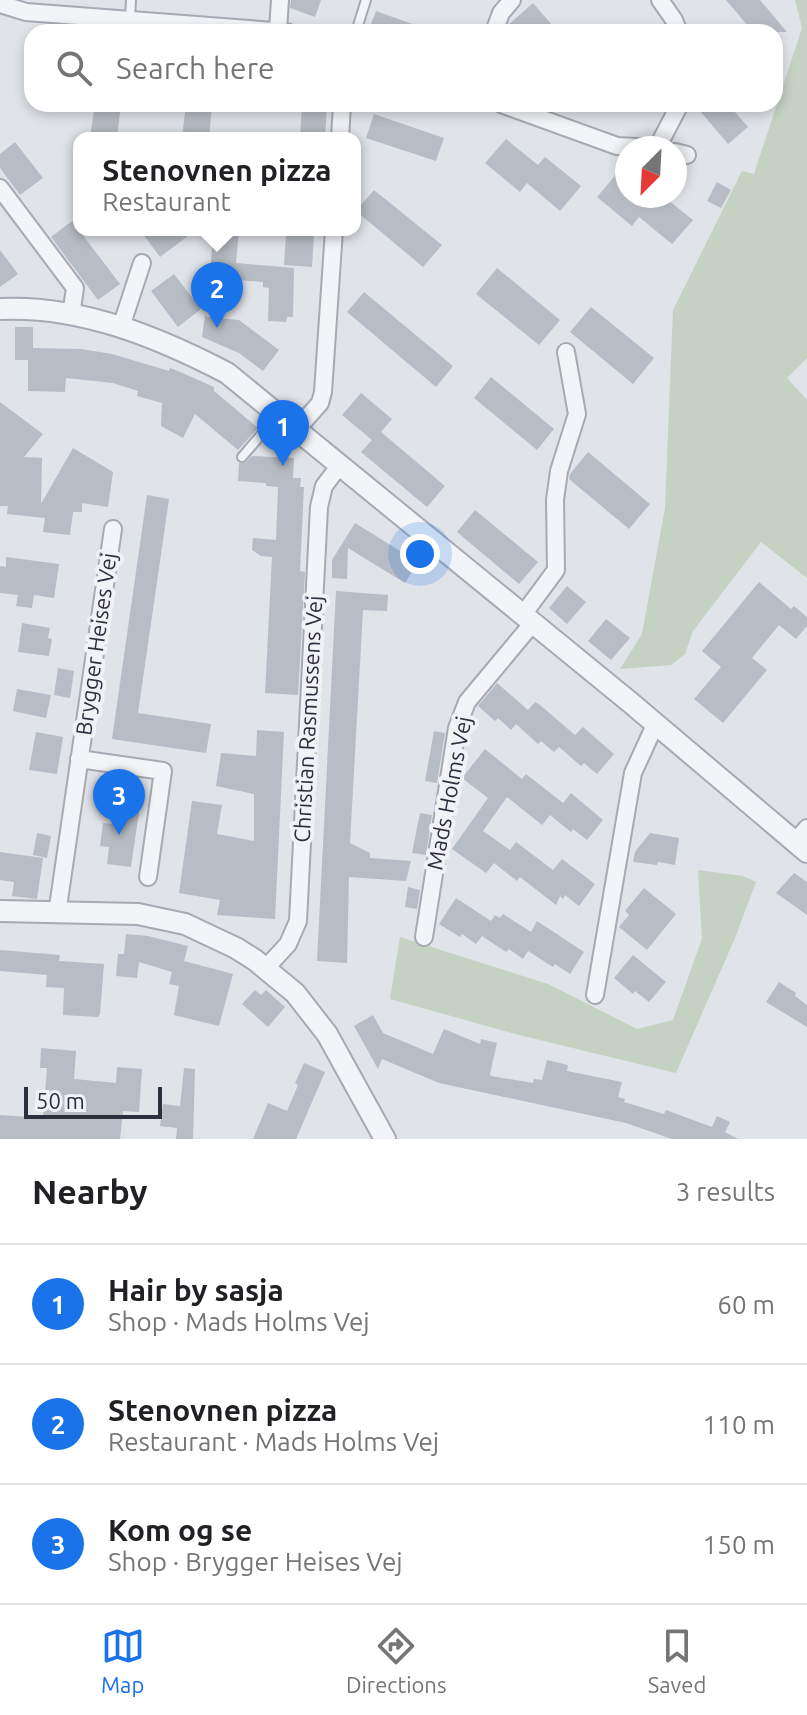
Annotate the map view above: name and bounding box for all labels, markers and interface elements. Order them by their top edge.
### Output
search box [24,24,783,112]
icon: search [52,46,96,90]
text: Search here [116,51,275,85]
popup [73,132,361,236]
north arrow [615,136,687,208]
text: Stenovnen pizza [102,153,332,187]
text: Restaurant [102,187,231,216]
pin: 2 [191,262,243,328]
pin: 1 [257,400,309,466]
your location [400,534,440,574]
street label: Brygger Heises Vej [70,551,121,737]
street label: Christian Rasmussens Vej [289,595,326,843]
street label: Mads Holms Vej [421,714,476,872]
pin: 3 [93,769,145,835]
scale bar [24,1083,162,1119]
text: 50 m [36,1088,85,1113]
text: Nearby [32,1172,147,1210]
text: 3 results [676,1177,775,1206]
text: Hair by sasja [108,1273,284,1307]
text: 1 [51,1290,65,1319]
text: 60 m [717,1290,775,1319]
text: Shop · Mads Holms Vej [108,1307,370,1336]
text: Stenovnen pizza [108,1393,337,1427]
text: 2 [51,1410,65,1439]
text: 110 m [703,1410,775,1439]
text: Restaurant · Mads Holms Vej [108,1427,439,1456]
text: Kom og se [108,1513,252,1547]
text: 3 [51,1530,65,1559]
text: 150 m [703,1530,775,1559]
text: Shop · Brygger Heises Vej [108,1547,403,1576]
tab: Map [101,1624,145,1697]
tab: Directions [346,1624,446,1697]
tab: Saved [648,1624,706,1697]

